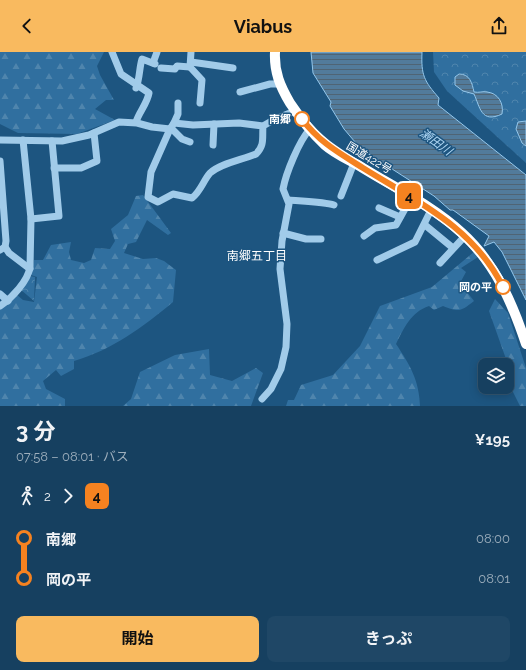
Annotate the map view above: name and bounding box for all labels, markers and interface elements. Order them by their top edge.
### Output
icon: back [16,15,38,37]
icon: share [488,15,510,37]
text: Viabus [234,16,292,37]
marker: 南郷 [294,111,310,127]
place label: 南郷 [269,113,291,126]
water label: 瀬田川 [417,126,456,159]
street label: 国道422号 [344,139,394,177]
line badge: 4 [396,183,422,209]
text: 4 [405,188,413,204]
district label: 南郷五丁目 [227,249,287,263]
marker: 岡の平 [495,279,511,295]
place label: 岡の平 [459,281,492,294]
map controls [478,358,514,394]
button: layers [478,358,514,394]
text: 3 分 [16,418,56,444]
text: ¥195 [475,431,510,449]
text: 07:58 – 08:01 · バス [16,449,129,464]
icon: walk [16,485,38,507]
icon: forward [57,485,79,507]
text: 4 [93,488,101,504]
text: 2 [44,489,51,504]
text: 南郷 [46,531,76,549]
text: 08:00 [476,531,510,546]
text: 岡の平 [46,571,91,589]
text: 08:01 [478,571,510,586]
button: 開始 [16,616,259,662]
button: きっぷ [267,616,510,662]

